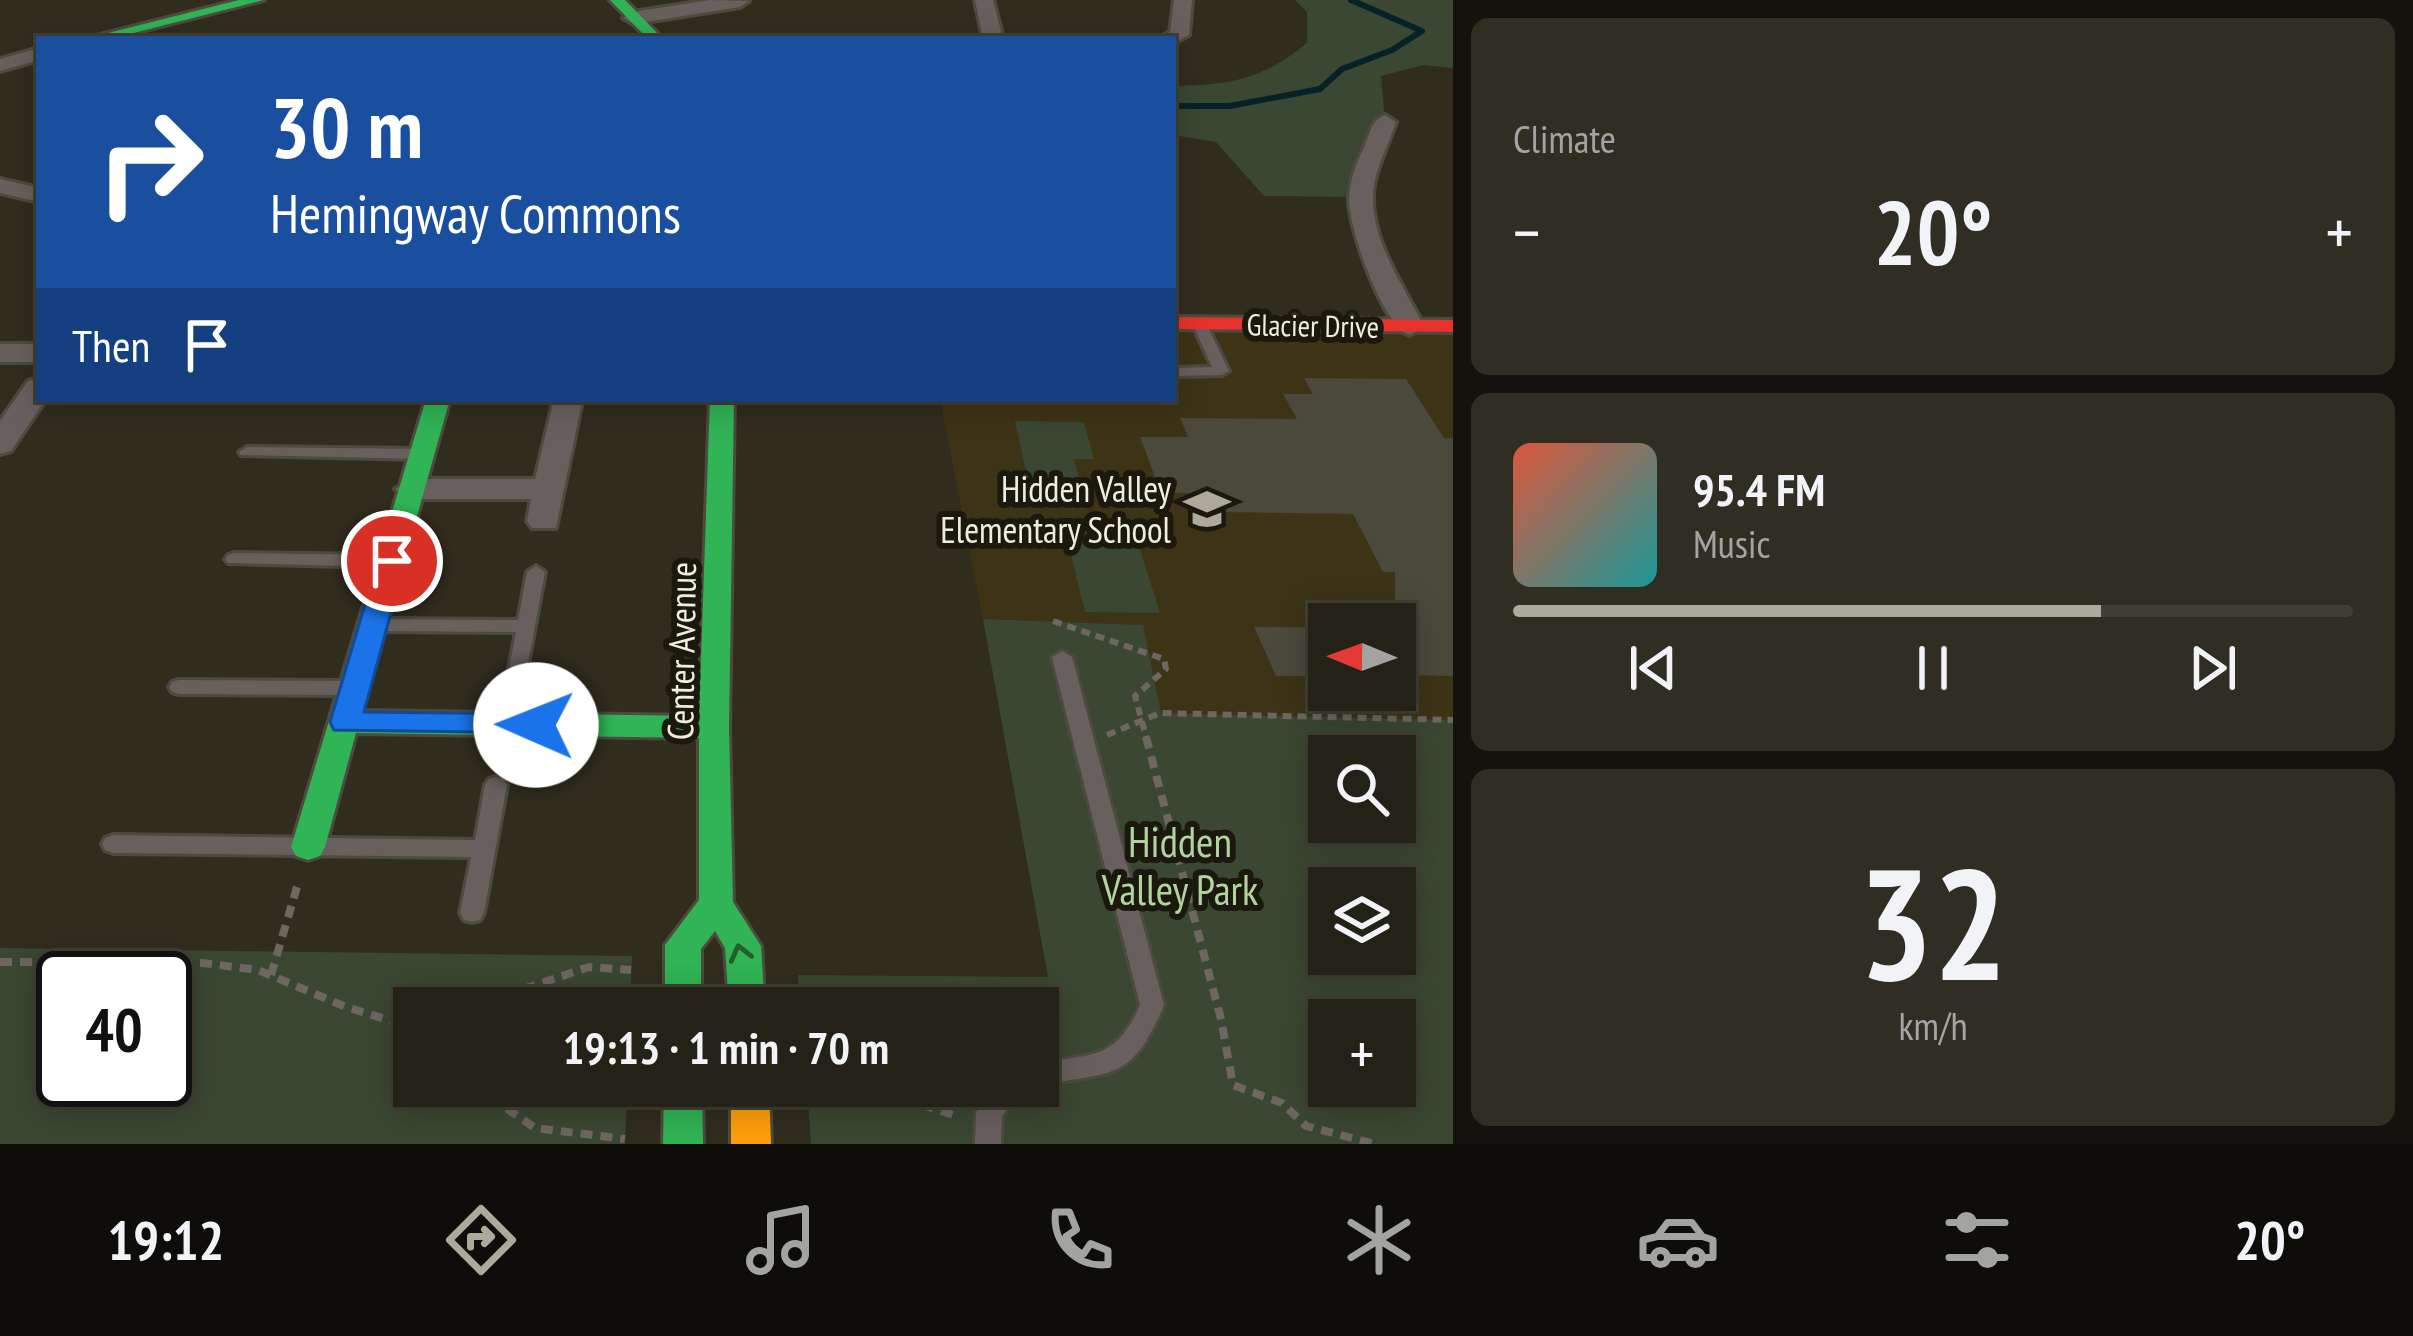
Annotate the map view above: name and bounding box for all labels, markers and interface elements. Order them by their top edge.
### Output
text: 30 m [270,72,423,181]
icon: right [72,84,228,240]
text: Climate [1513,113,1616,164]
text: 20° [1874,173,1992,290]
text: Hemingway Commons [270,178,681,248]
text: − [1513,189,1540,274]
text: + [2326,189,2353,274]
street label: Glacier Drive [1246,304,1380,346]
icon: arrive [174,312,240,378]
text: Then [72,316,150,374]
text: 95.4 FM [1693,460,1825,518]
place label: Hidden Valley Elementary School [940,465,1172,553]
school or university icon: Hidden Valley Elementary School [1182,484,1232,534]
pin [341,510,443,612]
text: Music [1693,518,1770,569]
icon: arrive [359,528,425,594]
street label: Center Avenue [656,562,706,740]
north arrow [1308,603,1416,711]
map controls [1308,603,1416,1107]
icon: previous [1620,635,1686,701]
icon: pause [1900,635,1966,701]
icon: next [2180,635,2246,701]
position arrow [473,662,599,788]
button: search [1308,735,1416,843]
park label: Hidden Valley Park [1101,814,1258,917]
text: 32 [1858,821,2008,1023]
button: layers [1308,867,1416,975]
one-way arrow [729,944,754,964]
speed limit sign: 40 [36,951,192,1107]
button: + [1308,999,1416,1107]
text: km/h [1898,1000,1968,1051]
text: 19:13 · 1 min · 70 m [563,1018,889,1076]
icon: directions [439,1198,523,1282]
icon: music [739,1198,823,1282]
icon: phone [1038,1198,1122,1282]
icon: climate [1337,1198,1421,1282]
icon: car [1636,1198,1720,1282]
icon: filters [1935,1198,2019,1282]
text: 19:12 [108,1205,224,1275]
text: 20° [2234,1205,2305,1275]

